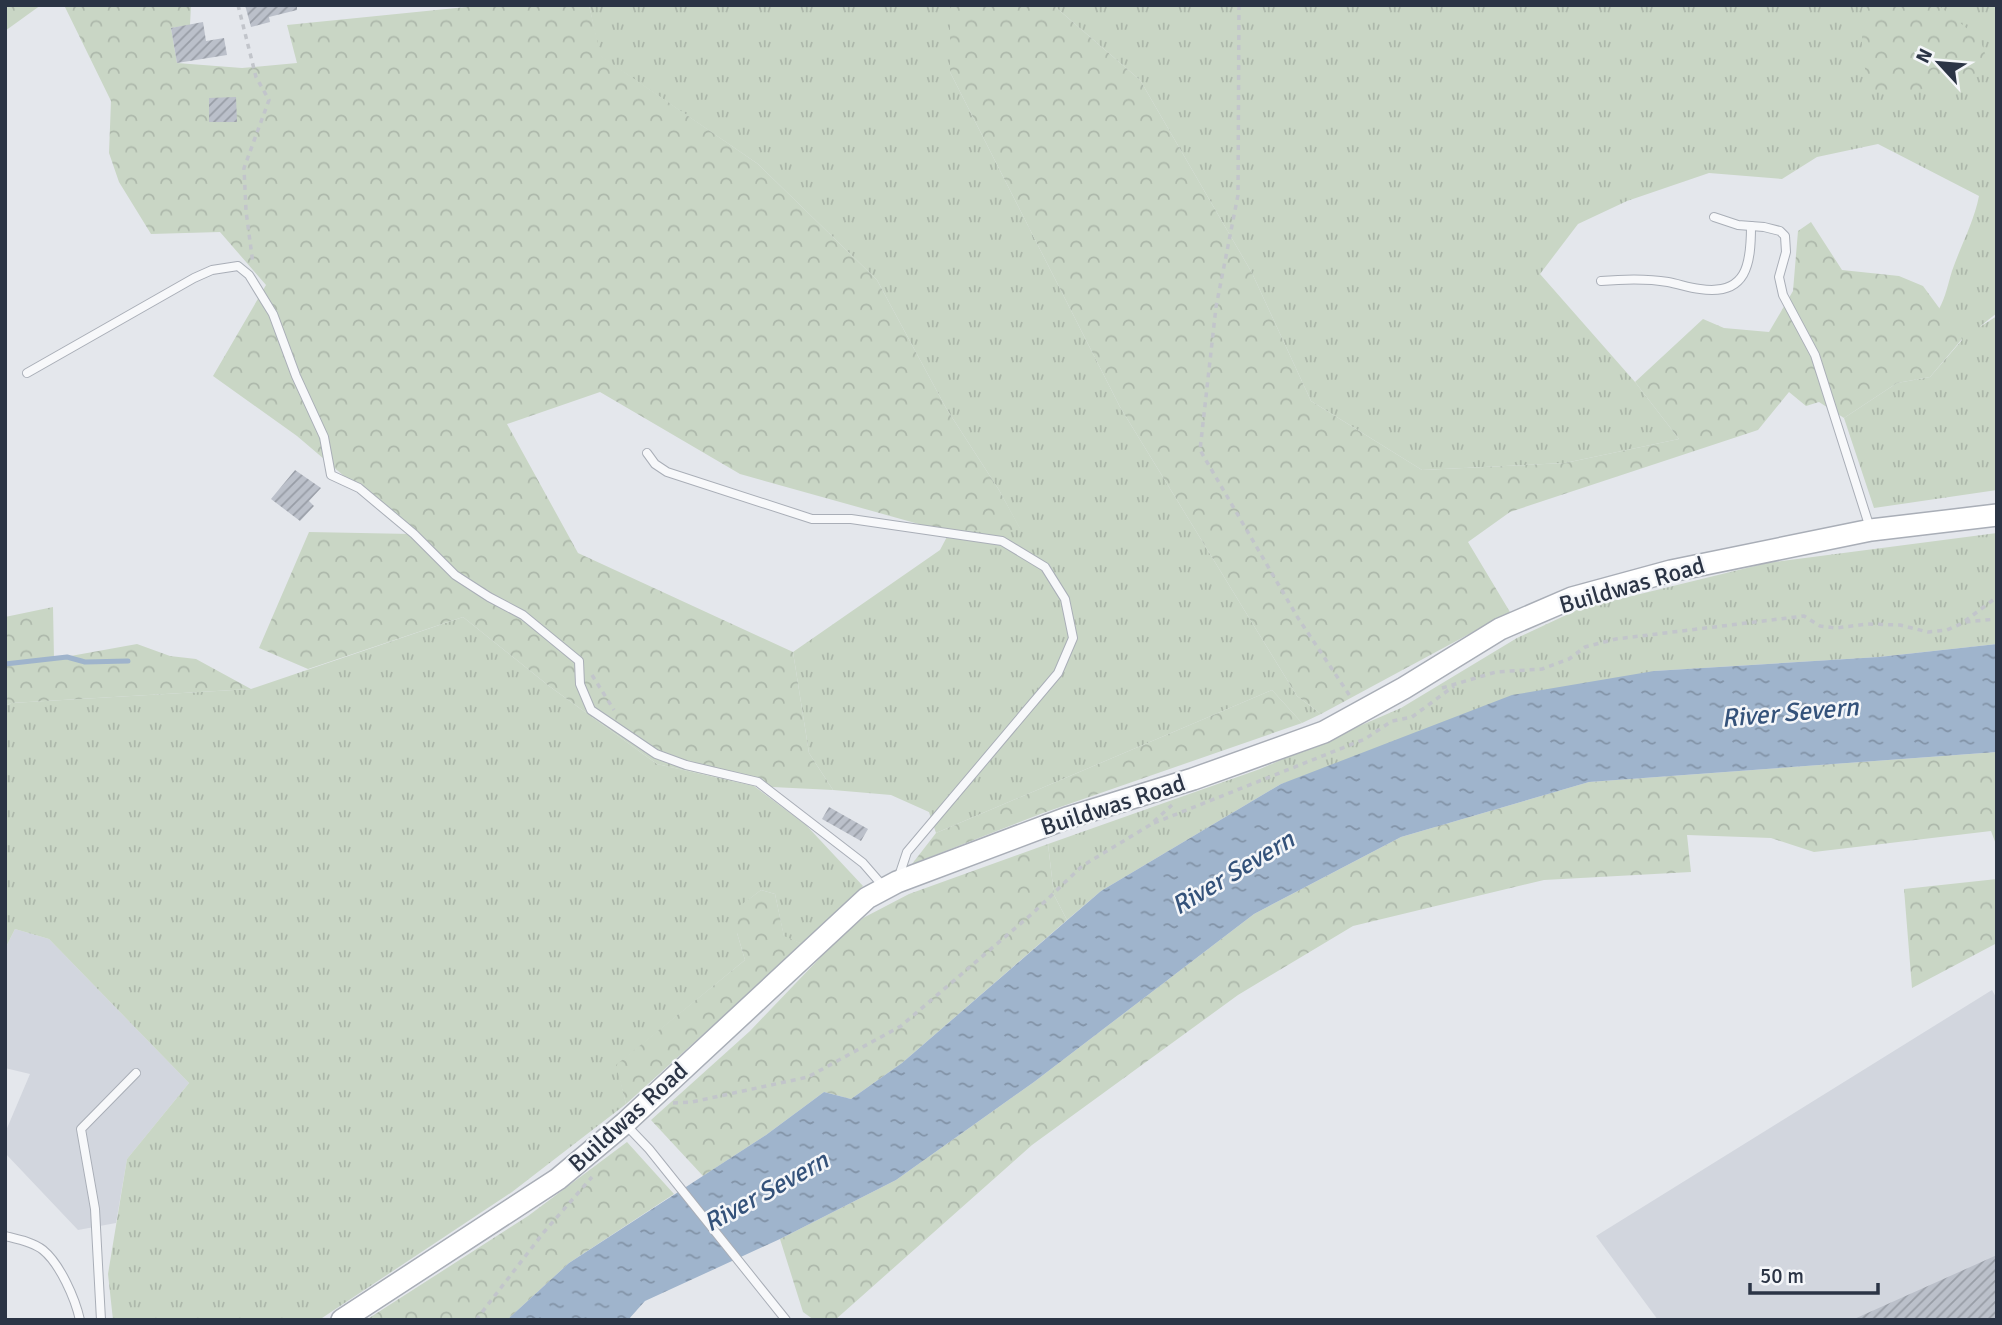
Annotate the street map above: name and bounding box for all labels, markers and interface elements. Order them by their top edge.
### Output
north arrow [1904,28,1974,98]
text: N [1911,45,1938,67]
street label: Buildwas Road [1556,550,1708,620]
water label: River Severn [1720,691,1861,735]
street label: Buildwas Road [1037,768,1189,842]
water label: River Severn [1166,823,1301,922]
street label: Buildwas Road [562,1056,694,1178]
water label: River Severn [698,1144,835,1239]
scale bar [1750,1252,1878,1296]
text: 50 m [1760,1263,1804,1289]

